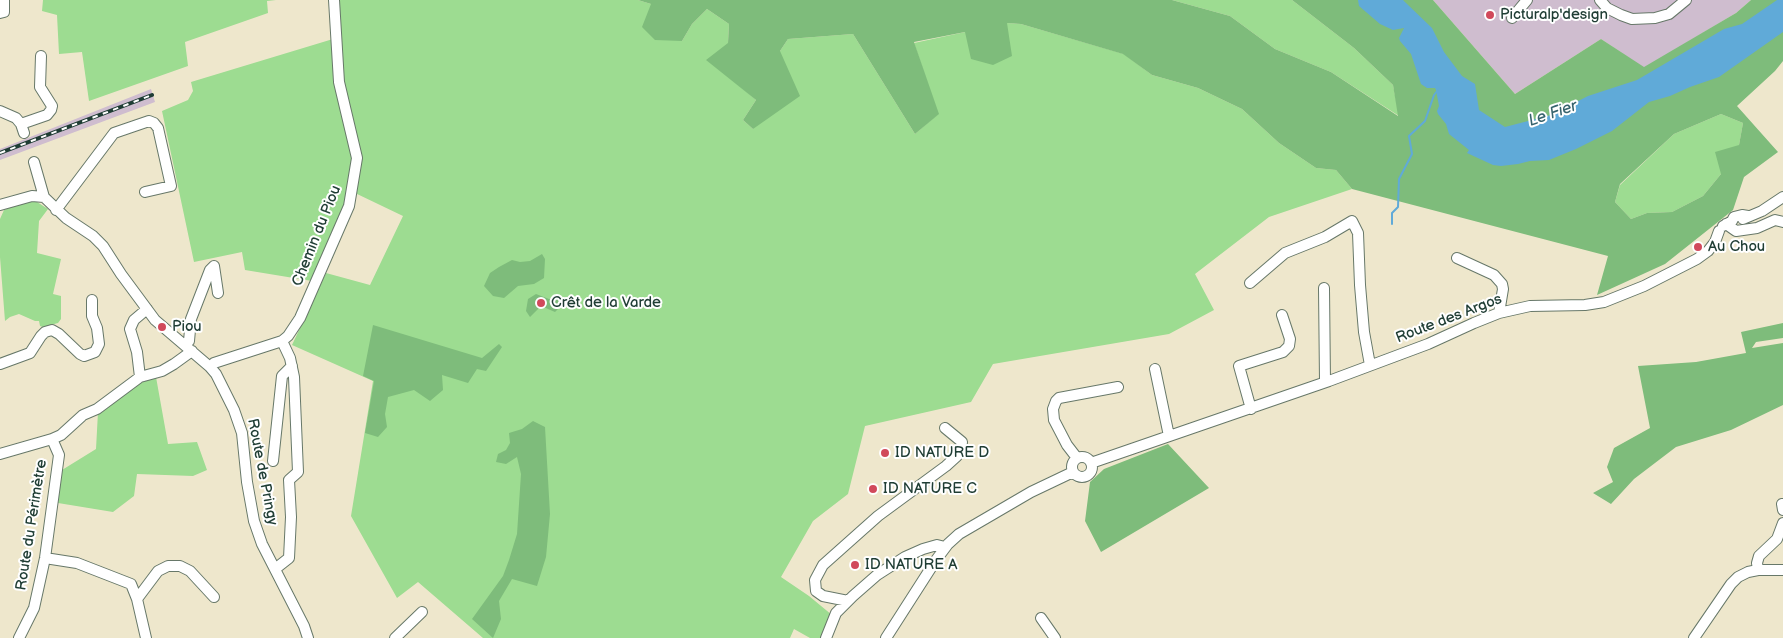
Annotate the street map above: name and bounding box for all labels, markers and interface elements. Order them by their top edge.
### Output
place label: Picturalp'design [1500,6,1608,24]
marker: Picturalp'design [1484,9,1496,21]
water label: Le Fier [1526,97,1580,131]
street label: Chemin du Piou [289,183,345,289]
place label: Au Chou [1708,238,1765,256]
marker: Au Chou [1692,241,1704,253]
street label: Route des Argos [1393,290,1505,348]
place label: Crêt de la Varde [551,294,661,312]
marker: Crêt de la Varde [535,297,547,309]
place label: Piou [172,318,202,336]
marker: Piou [156,321,168,333]
street label: Route de Pringy [243,417,281,527]
place label: ID NATURE D [895,444,989,462]
marker: ID NATURE D [879,447,891,459]
street label: Route du Périmètre [13,458,51,592]
place label: ID NATURE C [883,480,977,498]
marker: ID NATURE C [867,483,879,495]
place label: ID NATURE A [865,556,957,574]
marker: ID NATURE A [849,559,861,571]

